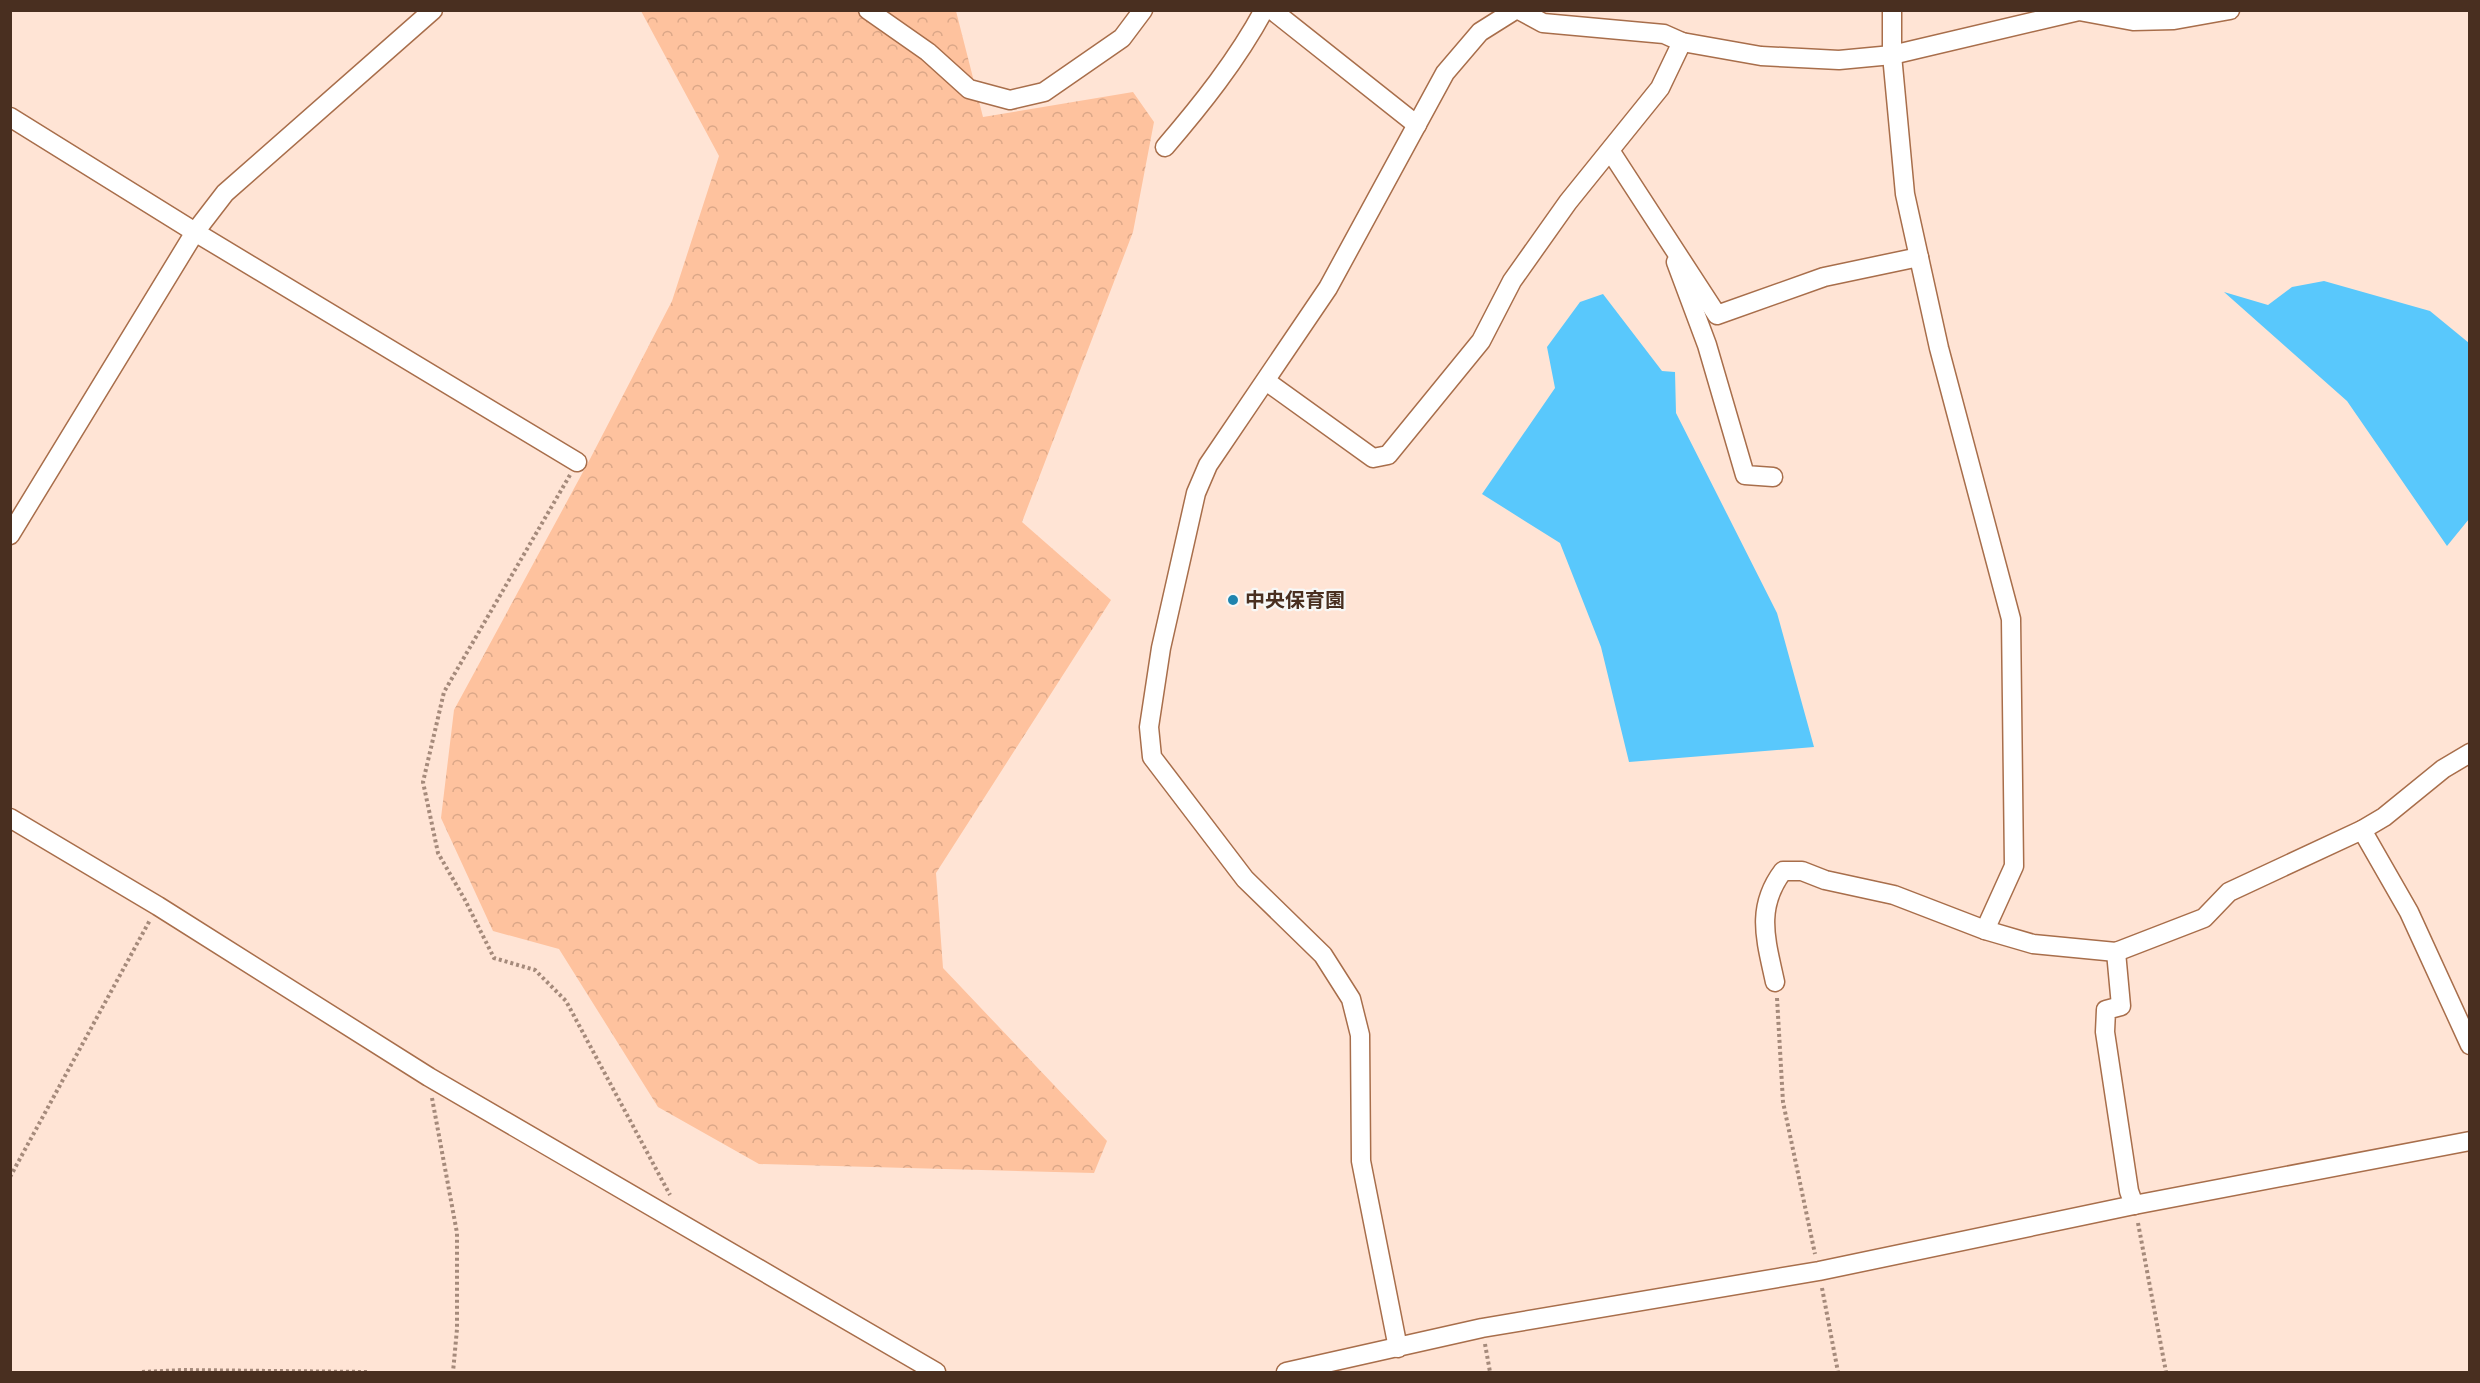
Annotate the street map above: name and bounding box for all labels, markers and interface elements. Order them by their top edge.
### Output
place label: 中央保育園 [1245,587,1345,611]
marker: 中央保育園 [1226,593,1240,607]

